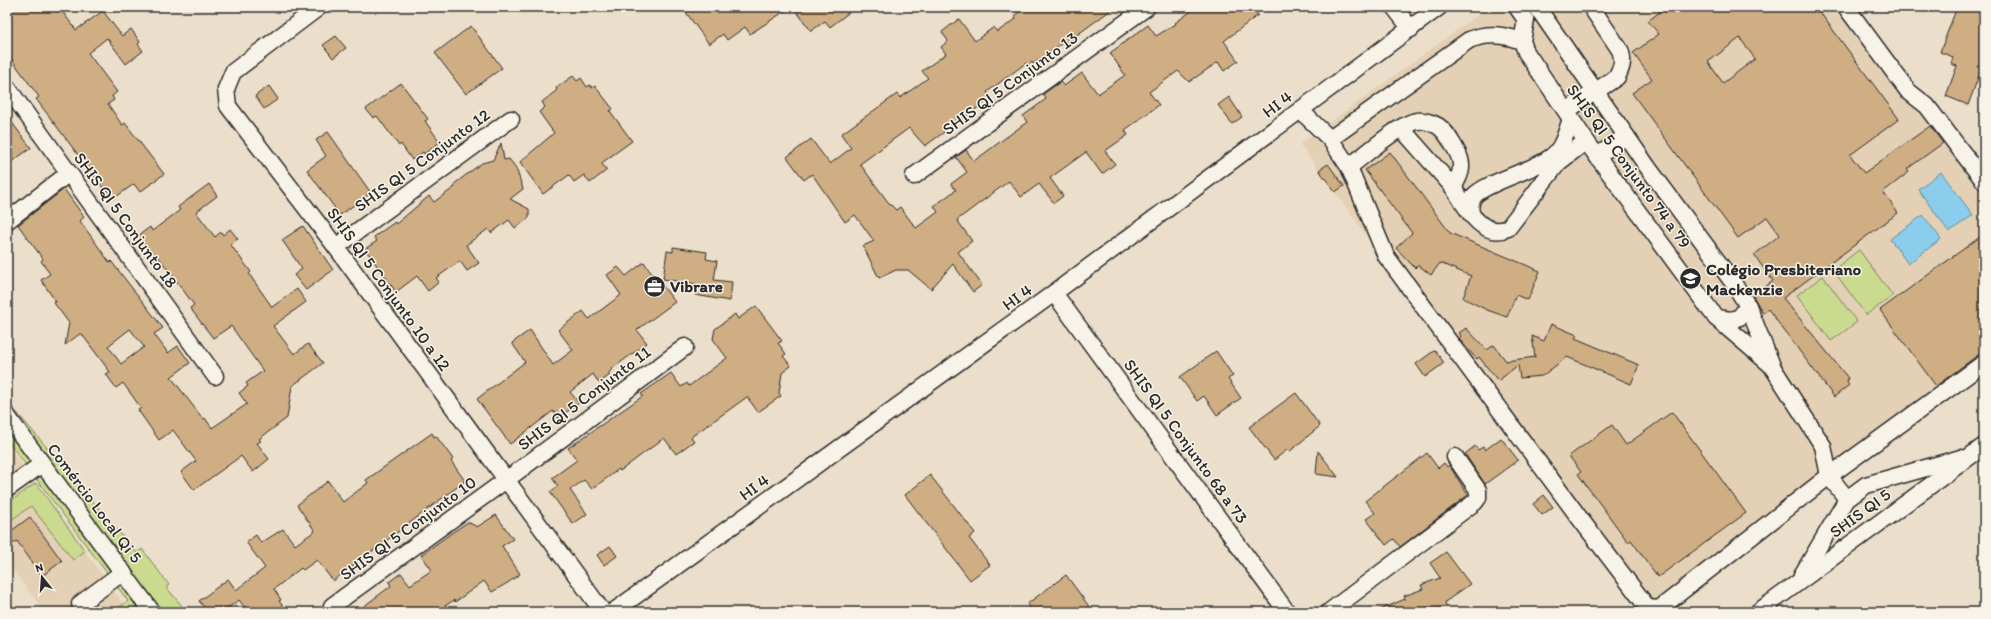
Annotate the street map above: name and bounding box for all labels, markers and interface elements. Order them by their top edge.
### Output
street label: SHIS QI 5 Conjunto 13 [938,27,1082,139]
street label: SHIS QI 5 Conjunto 74 a 79 [1563,80,1695,252]
street label: HI 4 [1258,86,1296,122]
street label: SHIS QI 5 Conjunto 12 [350,104,494,216]
street label: SHIS QI 5 Conjunto 18 [70,148,182,292]
street label: SHIS QI 5 Conjunto 10 a 12 [323,203,455,375]
place label: Colégio Presbiteriano Mackenzie [1706,259,1861,299]
school or university icon: Colégio Presbiteriano Mackenzie [1678,266,1704,292]
office icon: Vibrare [642,273,668,299]
place label: Vibrare [670,276,723,296]
street label: HI 4 [998,279,1036,315]
street label: SHIS QI 5 Conjunto 11 [514,341,655,455]
street label: SHIS QI 5 Conjunto 68 a 73 [1120,355,1252,527]
street label: Comércio Local Qi 5 [43,439,147,567]
street label: HI 4 [735,469,773,505]
street label: SHIS QI 5 Conjunto 10 [336,472,480,584]
street label: SHIS QI 5 [1826,484,1894,542]
north arrow [22,557,62,597]
text: N [34,561,45,575]

